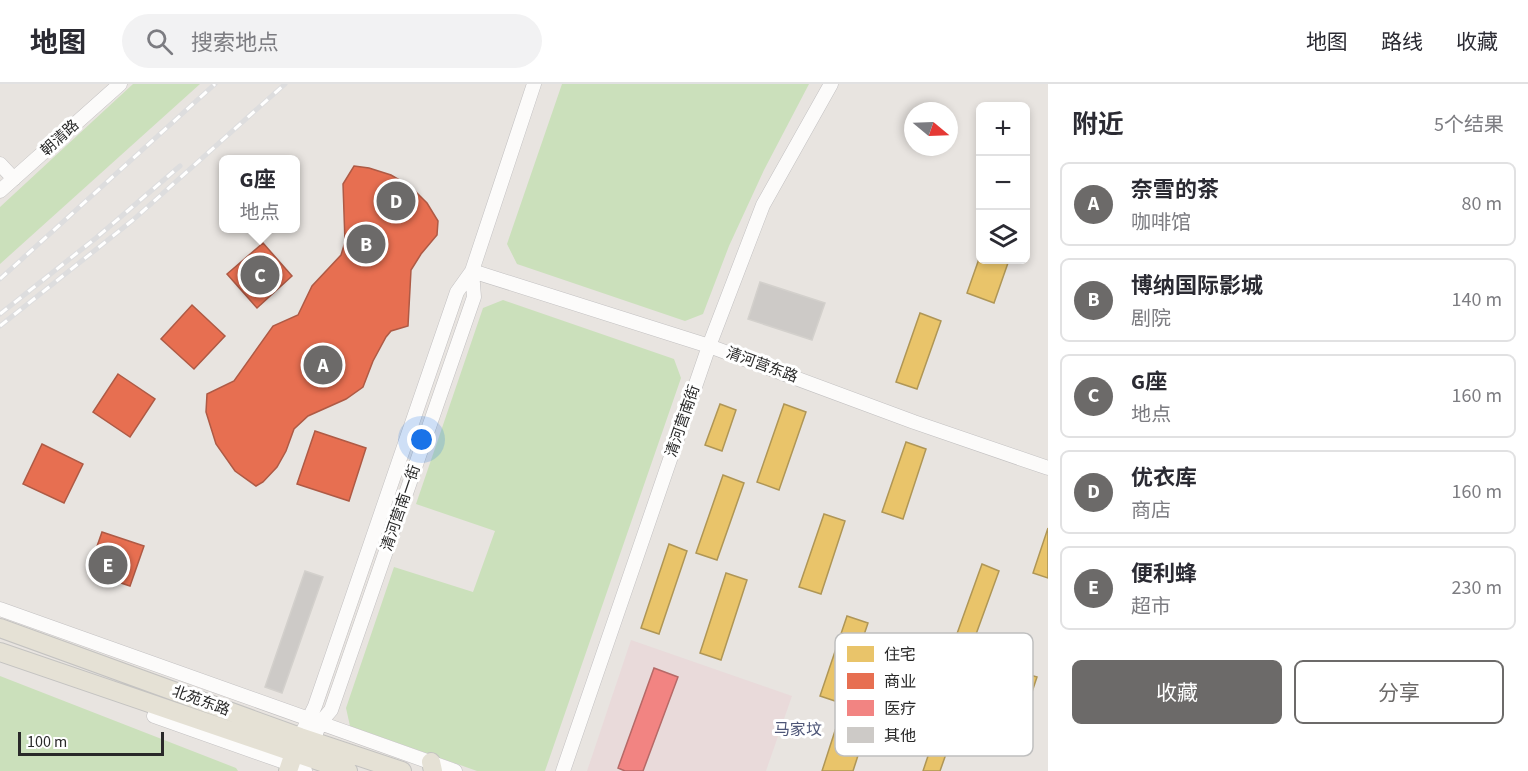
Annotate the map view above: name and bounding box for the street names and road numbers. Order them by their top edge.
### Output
street label: 朝清路 [36,115,84,161]
street label: 清河营东路 [723,342,801,388]
street label: 清河营南街 [661,382,705,460]
street label: 清河营南一街 [376,462,426,554]
street label: 北苑东路 [169,681,233,721]

